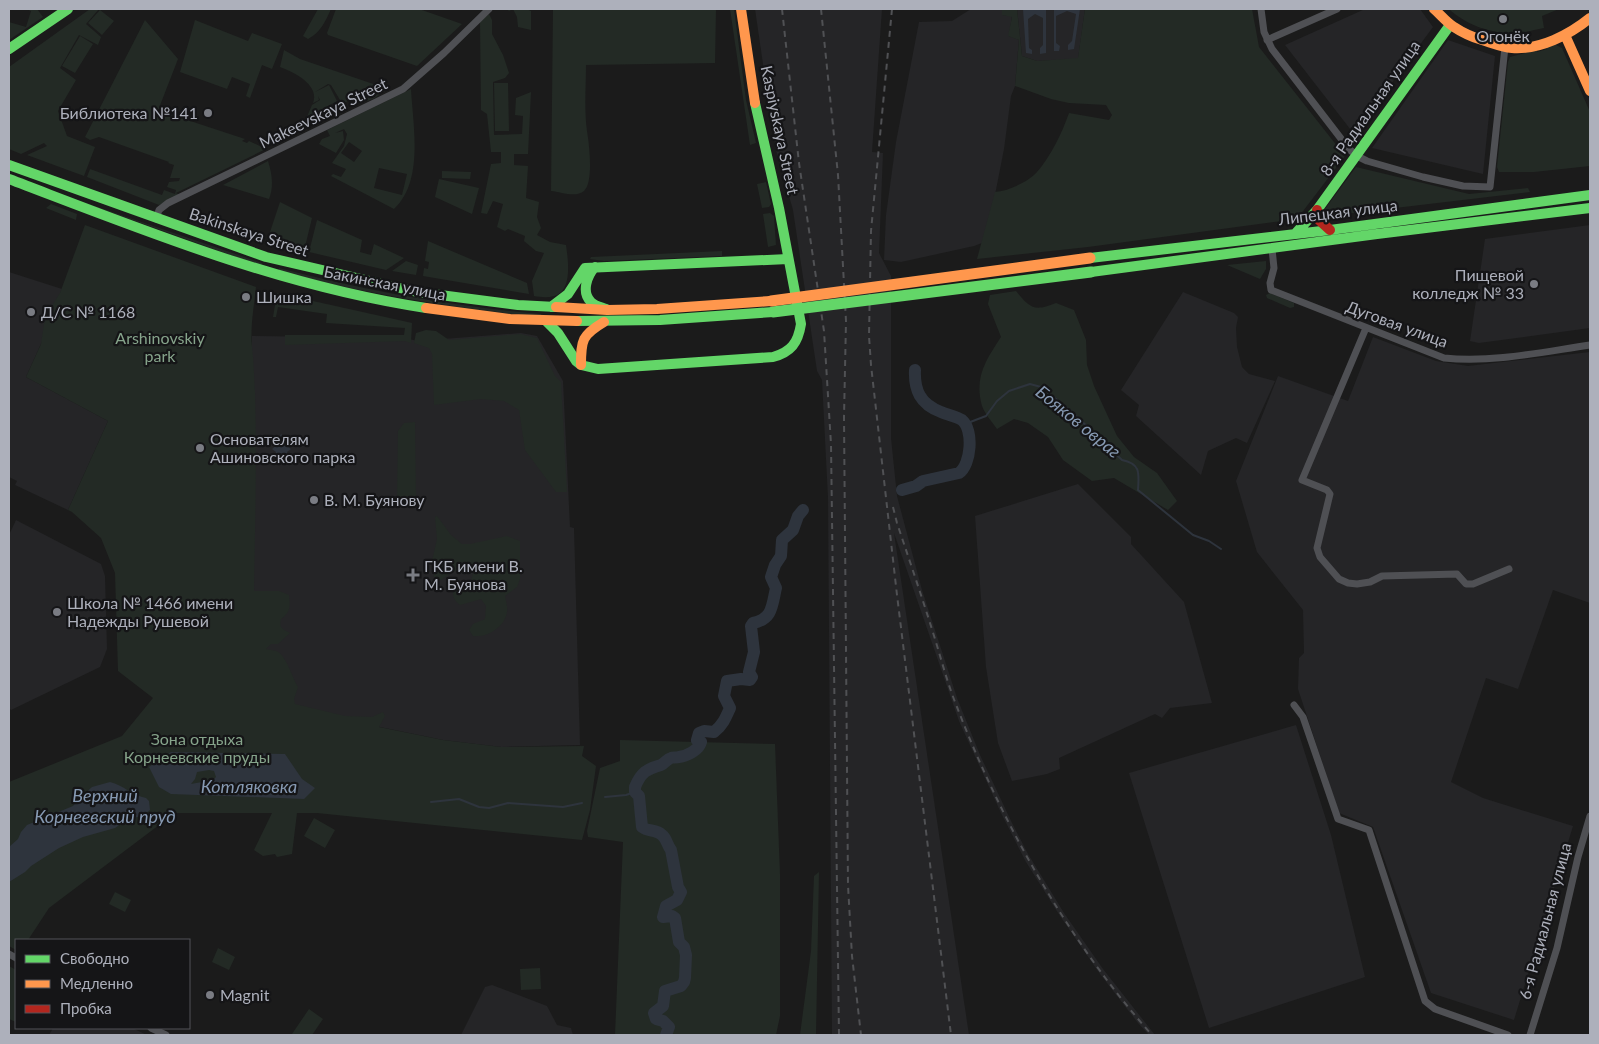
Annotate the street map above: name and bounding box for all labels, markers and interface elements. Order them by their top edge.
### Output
marker: Огонёк [1497,13,1509,25]
place label: Огонёк [1476,26,1531,45]
street label: 8-я Радиальная улица [1316,36,1424,179]
street label: Kaspiyskaya Street [758,64,803,196]
street label: Makeevskaya Street [256,73,390,152]
place label: Библиотека №141 [60,103,198,122]
marker: Библиотека №141 [202,107,214,119]
street label: Липецкая улица [1276,195,1399,228]
street label: Bakinskaya Street [187,203,311,260]
street label: Бакинская улица [322,261,448,304]
place label: Пищевой колледж № 33 [1412,265,1524,302]
marker: Пищевой колледж № 33 [1528,278,1540,290]
place label: Шишка [256,287,312,306]
marker: Шишка [240,291,252,303]
street label: Дуговая улица [1344,296,1451,351]
place label: Д/C № 1168 [41,302,135,321]
marker: Д/C № 1168 [25,306,37,318]
park label: Arshinovskiy park [115,328,205,365]
water label: Бояков овраг [1032,380,1126,462]
place label: Основателям Ашиновского парка [210,429,355,466]
marker: Основателям Ашиновского парка [194,442,206,454]
place label: В. М. Буянову [324,490,425,509]
marker: В. М. Буянову [308,494,320,506]
place label: ГКБ имени В. М. Буянова [424,556,523,593]
marker: ГКБ имени В. М. Буянова [406,568,420,582]
place label: Школа № 1466 имени Надежды Рушевой [67,593,233,630]
marker: Школа № 1466 имени Надежды Рушевой [51,606,63,618]
park label: Зона отдыха Корнеевские пруды [124,729,270,766]
water label: Котляковка [201,775,297,797]
water label: Верхний Корнеевский пруд [34,784,176,827]
street label: 6-я Радиальная улица [1514,841,1575,1001]
legend [15,939,190,1029]
text: Свободно [60,949,129,967]
text: Медленно [60,974,133,992]
place label: Magnit [220,985,270,1004]
marker: Magnit [204,989,216,1001]
text: Пробка [60,999,112,1017]

